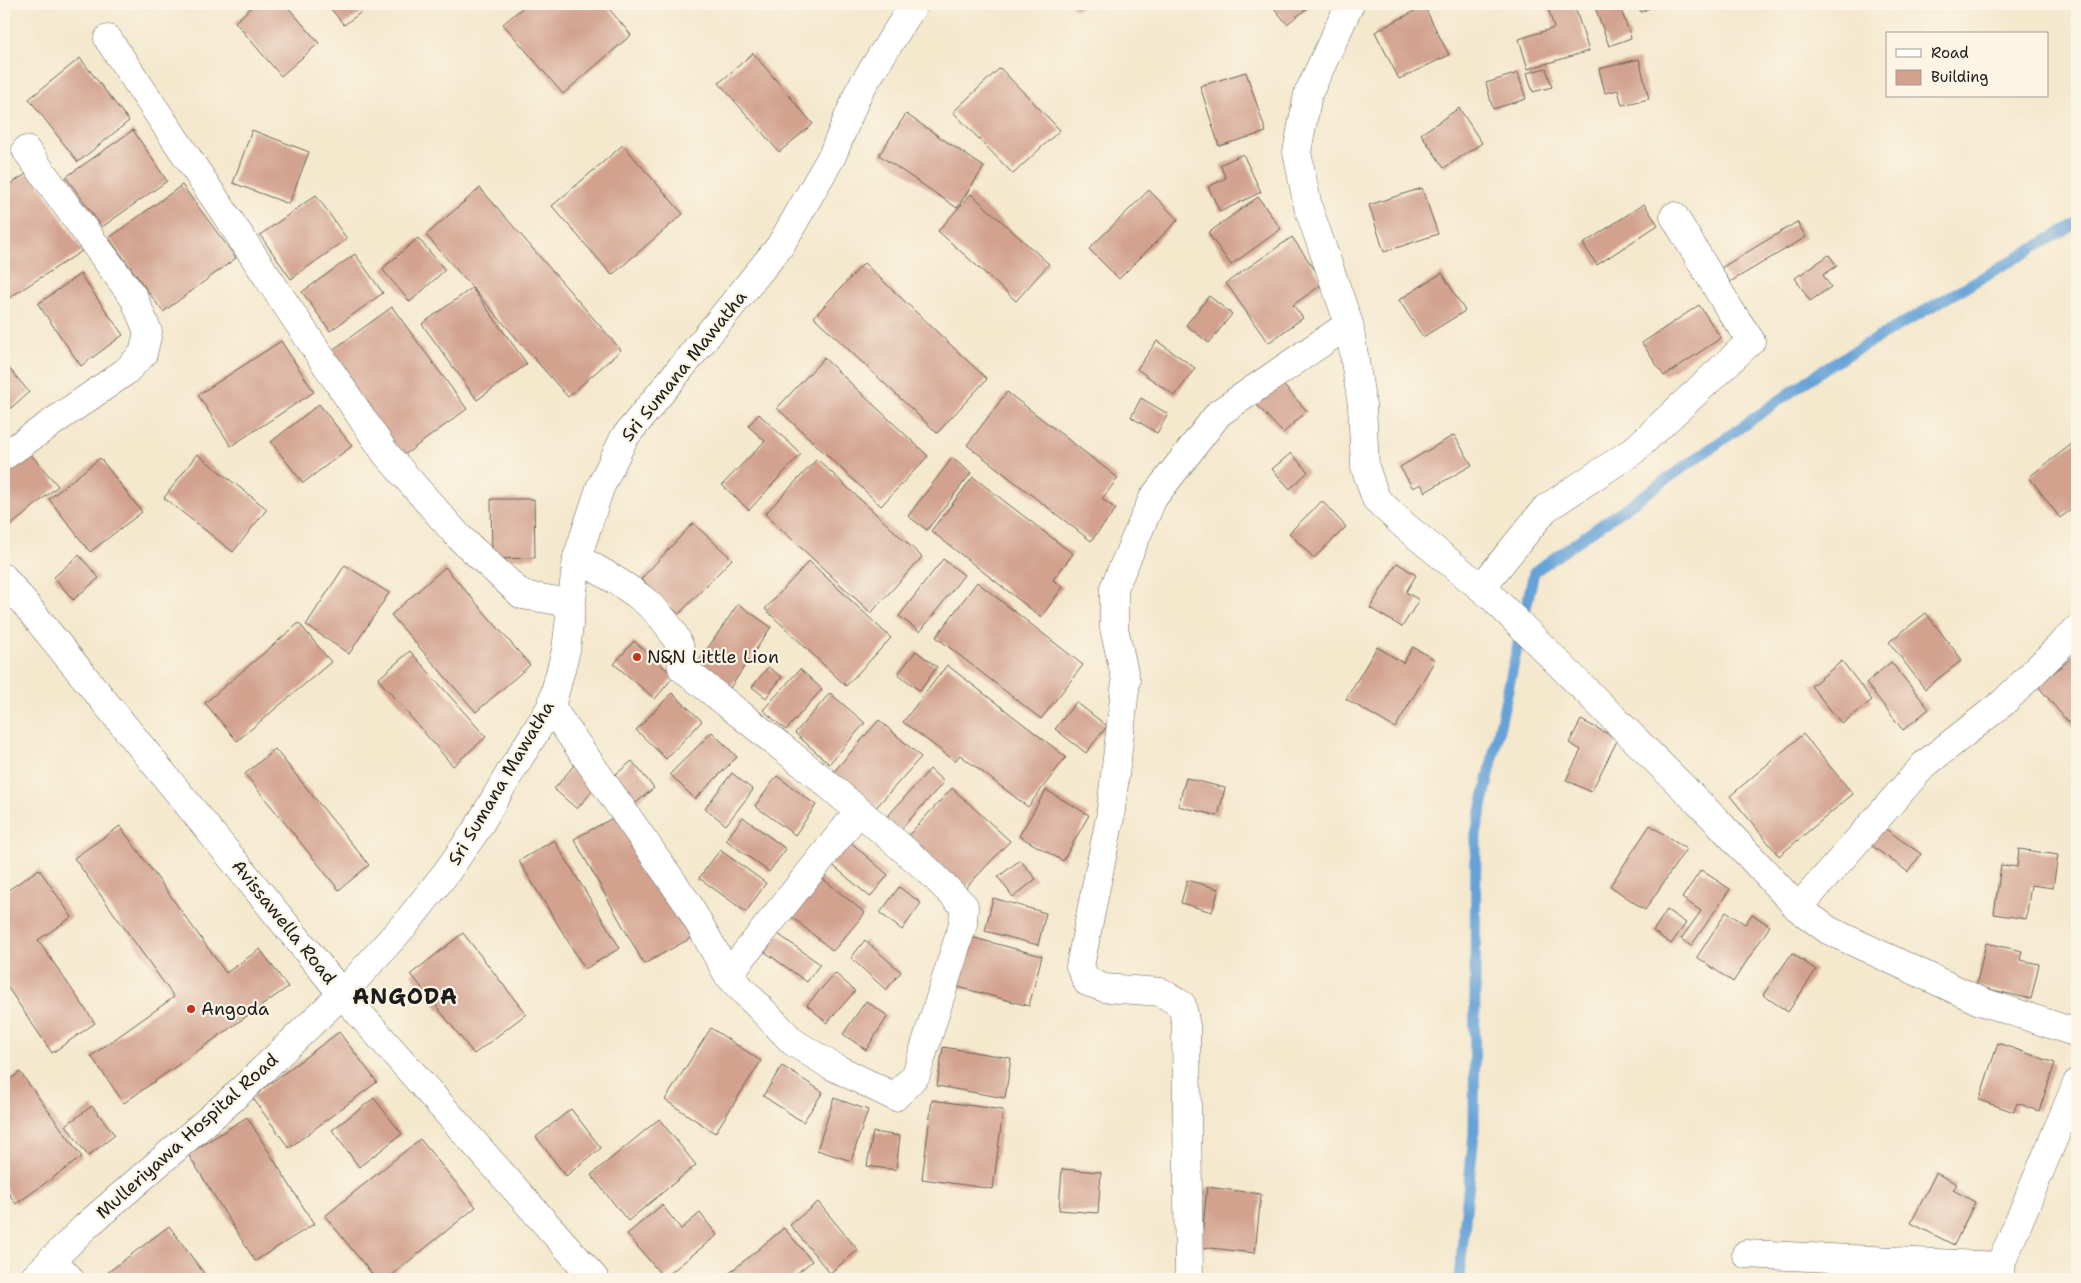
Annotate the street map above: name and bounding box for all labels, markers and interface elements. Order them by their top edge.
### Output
legend [1886,32,2048,98]
text: Road [1931,43,1969,63]
text: Building [1931,67,1988,87]
street label: Sri Sumana Mawatha [616,286,752,446]
place label: N&N Little Lion [647,645,779,669]
marker: N&N Little Lion [631,651,643,663]
street label: Sri Sumana Mawatha [442,696,560,870]
street label: Avissawella Road [226,855,342,989]
district label: ANGODA [352,982,458,1011]
place label: Angoda [201,997,269,1021]
marker: Angoda [185,1003,197,1015]
street label: Mulleriyawa Hospital Road [91,1048,283,1224]

